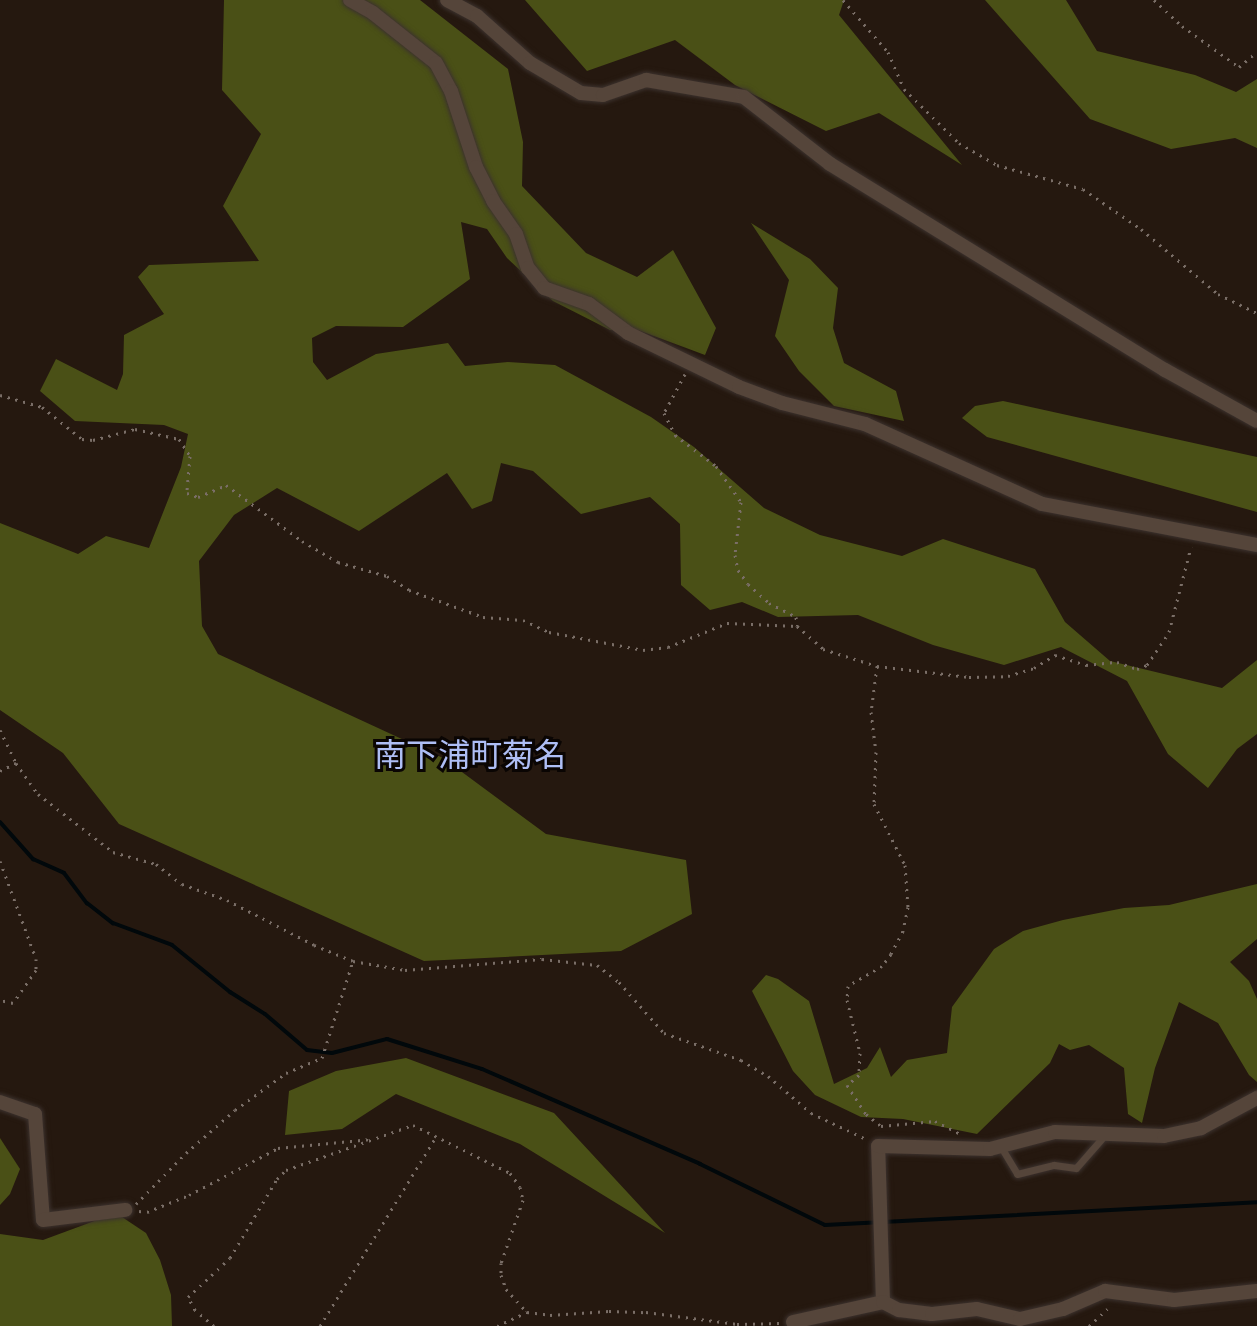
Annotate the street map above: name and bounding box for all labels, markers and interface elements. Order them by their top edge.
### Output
district label: 南下浦町菊名 [374,736,566,774]

